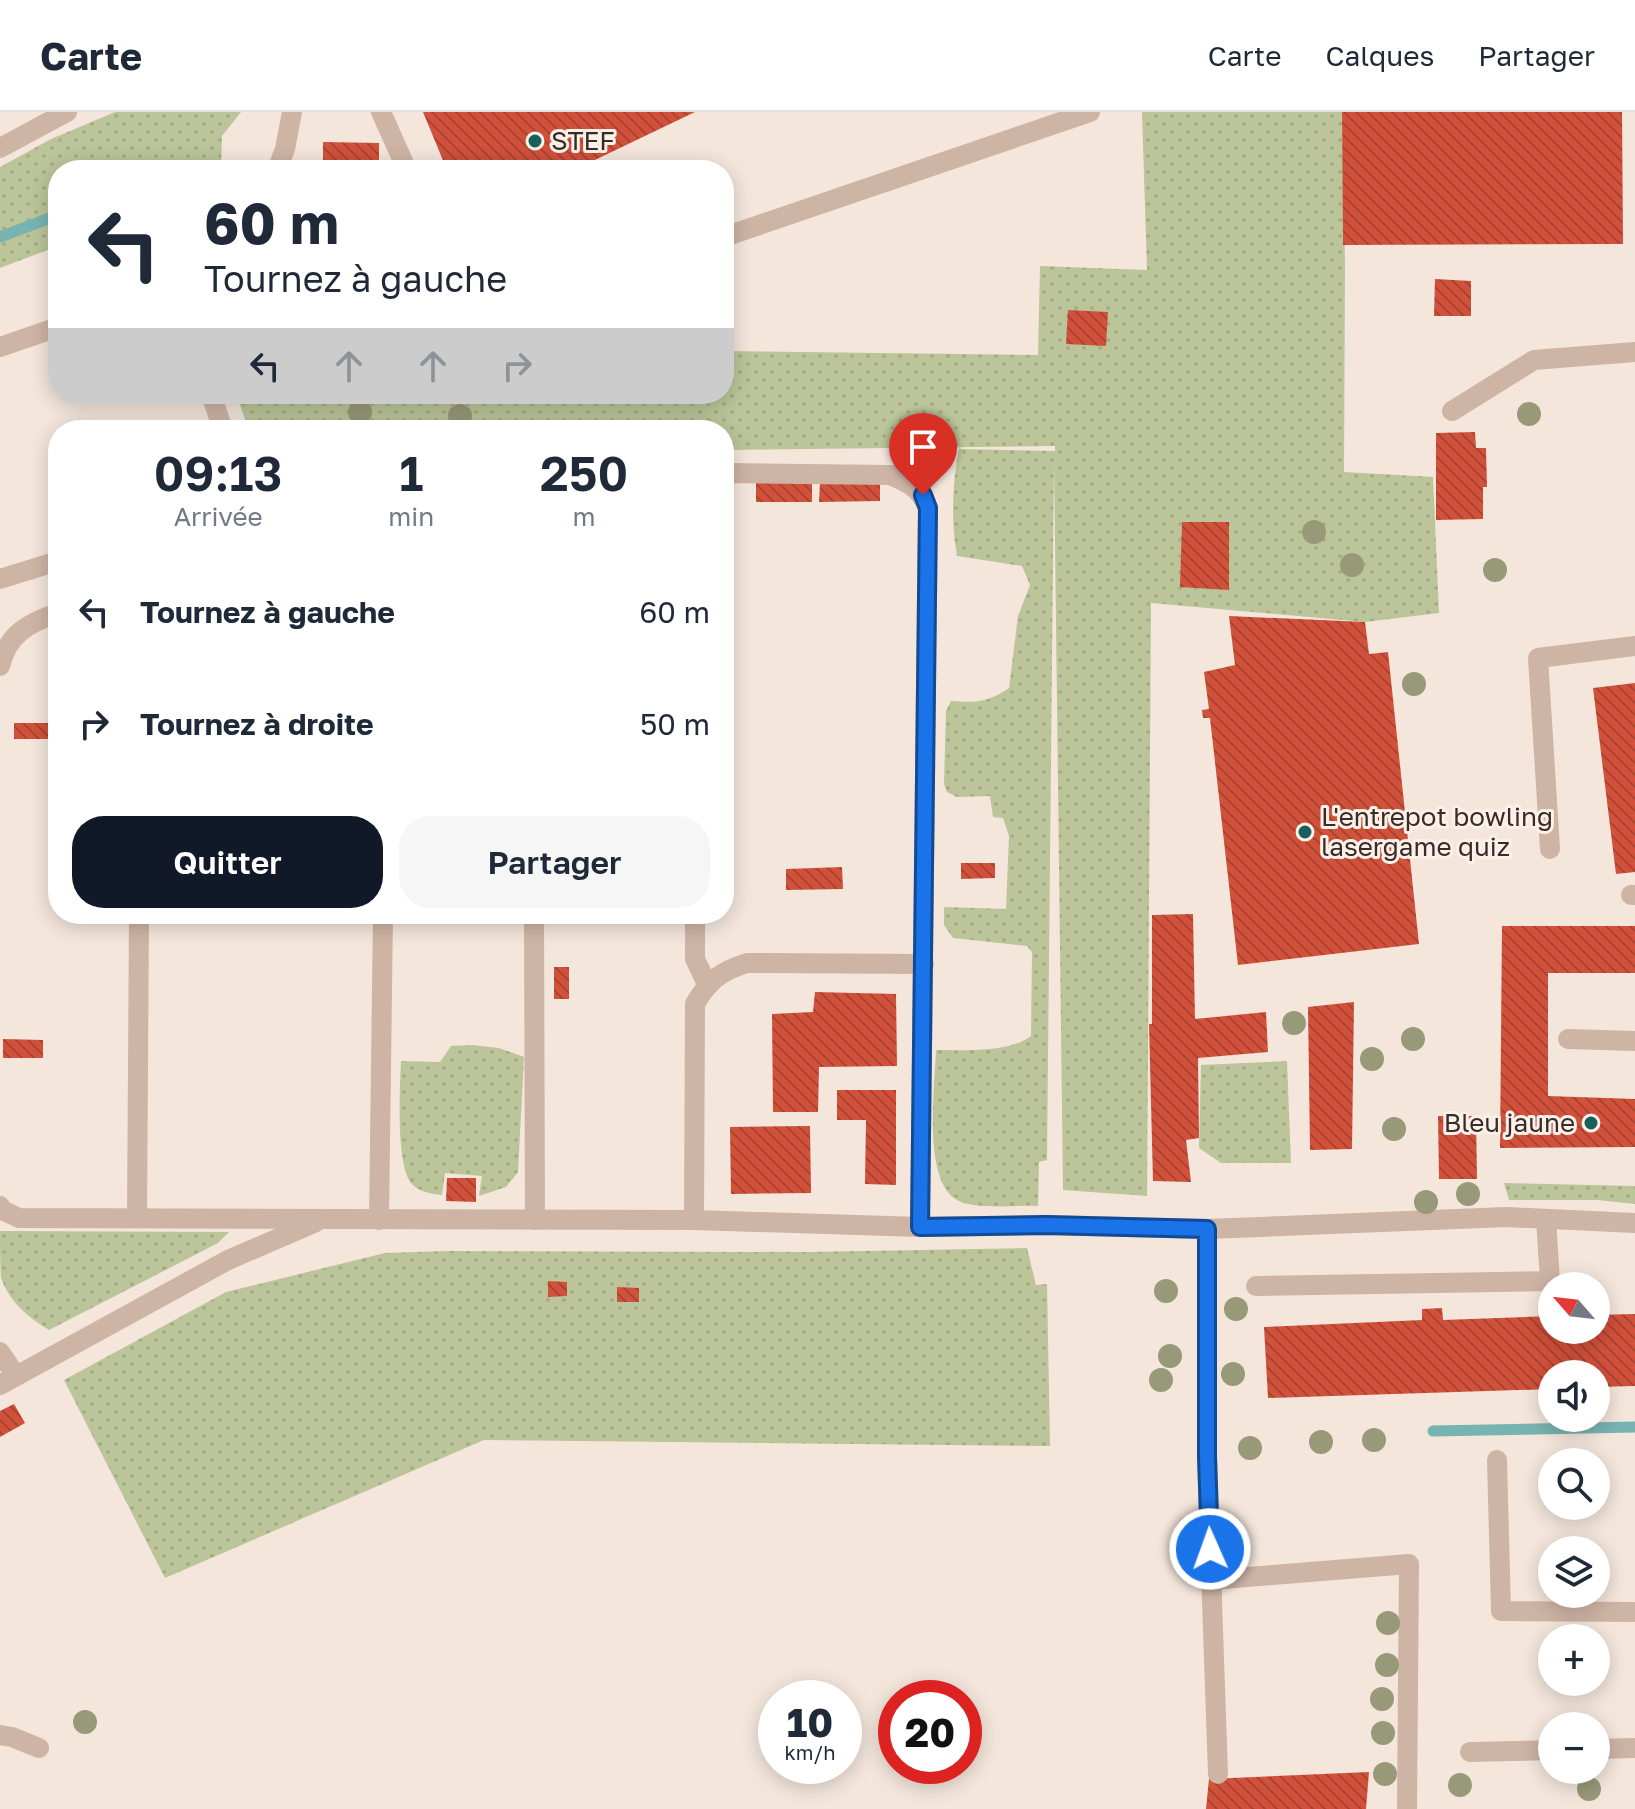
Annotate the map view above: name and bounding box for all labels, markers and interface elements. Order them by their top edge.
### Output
text: Carte [40,33,142,78]
text: Carte [1208,39,1281,72]
text: Calques [1325,39,1434,72]
text: Partager [1478,39,1595,72]
place label: STEF [551,125,615,156]
marker: STEF [526,132,544,150]
text: 60 m [204,189,339,256]
icon: left [72,192,176,296]
text: Tournez à gauche [204,257,507,300]
icon: left [243,344,287,388]
icon: ahead [327,344,371,388]
icon: ahead [411,344,455,388]
icon: right [495,344,539,388]
pin [889,413,957,495]
icon: arrive [901,425,945,469]
text: 09:13 [154,444,282,502]
text: 1 [399,444,423,502]
text: 250 [540,444,628,502]
text: Arrivée [174,501,263,532]
text: min [388,501,434,532]
text: m [573,501,596,532]
icon: left [72,590,116,634]
text: Tournez à gauche [140,594,395,630]
text: 60 m [639,594,710,630]
icon: right [72,702,116,746]
text: Tournez à droite [140,706,374,742]
text: 50 m [640,706,710,742]
place label: L'entrepot bowling lasergame quiz [1321,801,1553,862]
button: Quitter [72,816,383,908]
button: Partager [399,816,710,908]
marker: L'entrepot bowling lasergame quiz [1296,823,1314,841]
place label: Bleu jaune [1444,1107,1575,1138]
marker: Bleu jaune [1582,1114,1600,1132]
north arrow [1538,1272,1610,1344]
map controls [1538,1272,1610,1784]
button: sound [1538,1360,1610,1432]
button: search [1538,1448,1610,1520]
position arrow [1168,1507,1252,1591]
button: layers [1538,1536,1610,1608]
button: + [1538,1624,1610,1696]
speed limit sign: 20 [878,1680,982,1784]
text: 10 [787,1698,833,1746]
button: − [1538,1712,1610,1784]
text: km/h [785,1740,835,1764]

